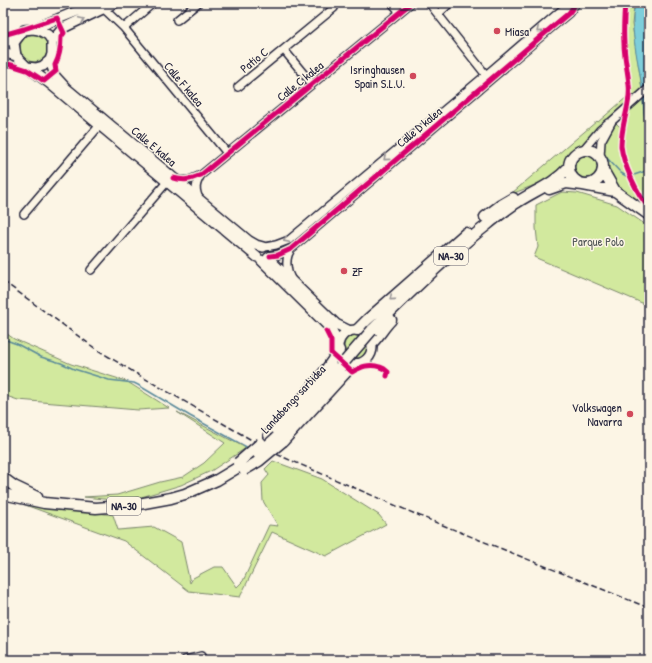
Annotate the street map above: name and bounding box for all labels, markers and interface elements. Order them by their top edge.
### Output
one-way arrow [77,17,85,25]
place label: Miasa [505,23,529,40]
one-way arrow [537,25,544,32]
marker: Miasa [492,26,502,36]
street label: Patio C [236,43,272,77]
street label: Calle C kalea [273,57,327,105]
street label: Calle F kalea [160,58,208,110]
place label: Isringhausen Spain S.L.U. [350,61,405,92]
marker: Isringhausen Spain S.L.U. [408,71,418,81]
street label: Calle D kalea [393,103,446,151]
street label: Calle E kalea [128,122,181,170]
one-way arrow [384,154,391,161]
park label: Parque Polo [572,233,624,250]
one-way arrow [282,235,290,243]
road number: NA-30 [434,247,468,265]
place label: ZF [352,263,363,280]
marker: ZF [339,266,349,276]
one-way arrow [389,293,396,300]
street label: Landabengo sarbidea [257,361,329,437]
place label: Volkswagen Navarra [572,399,622,430]
marker: Volkswagen Navarra [625,409,635,419]
road number: NA-30 [107,497,141,515]

